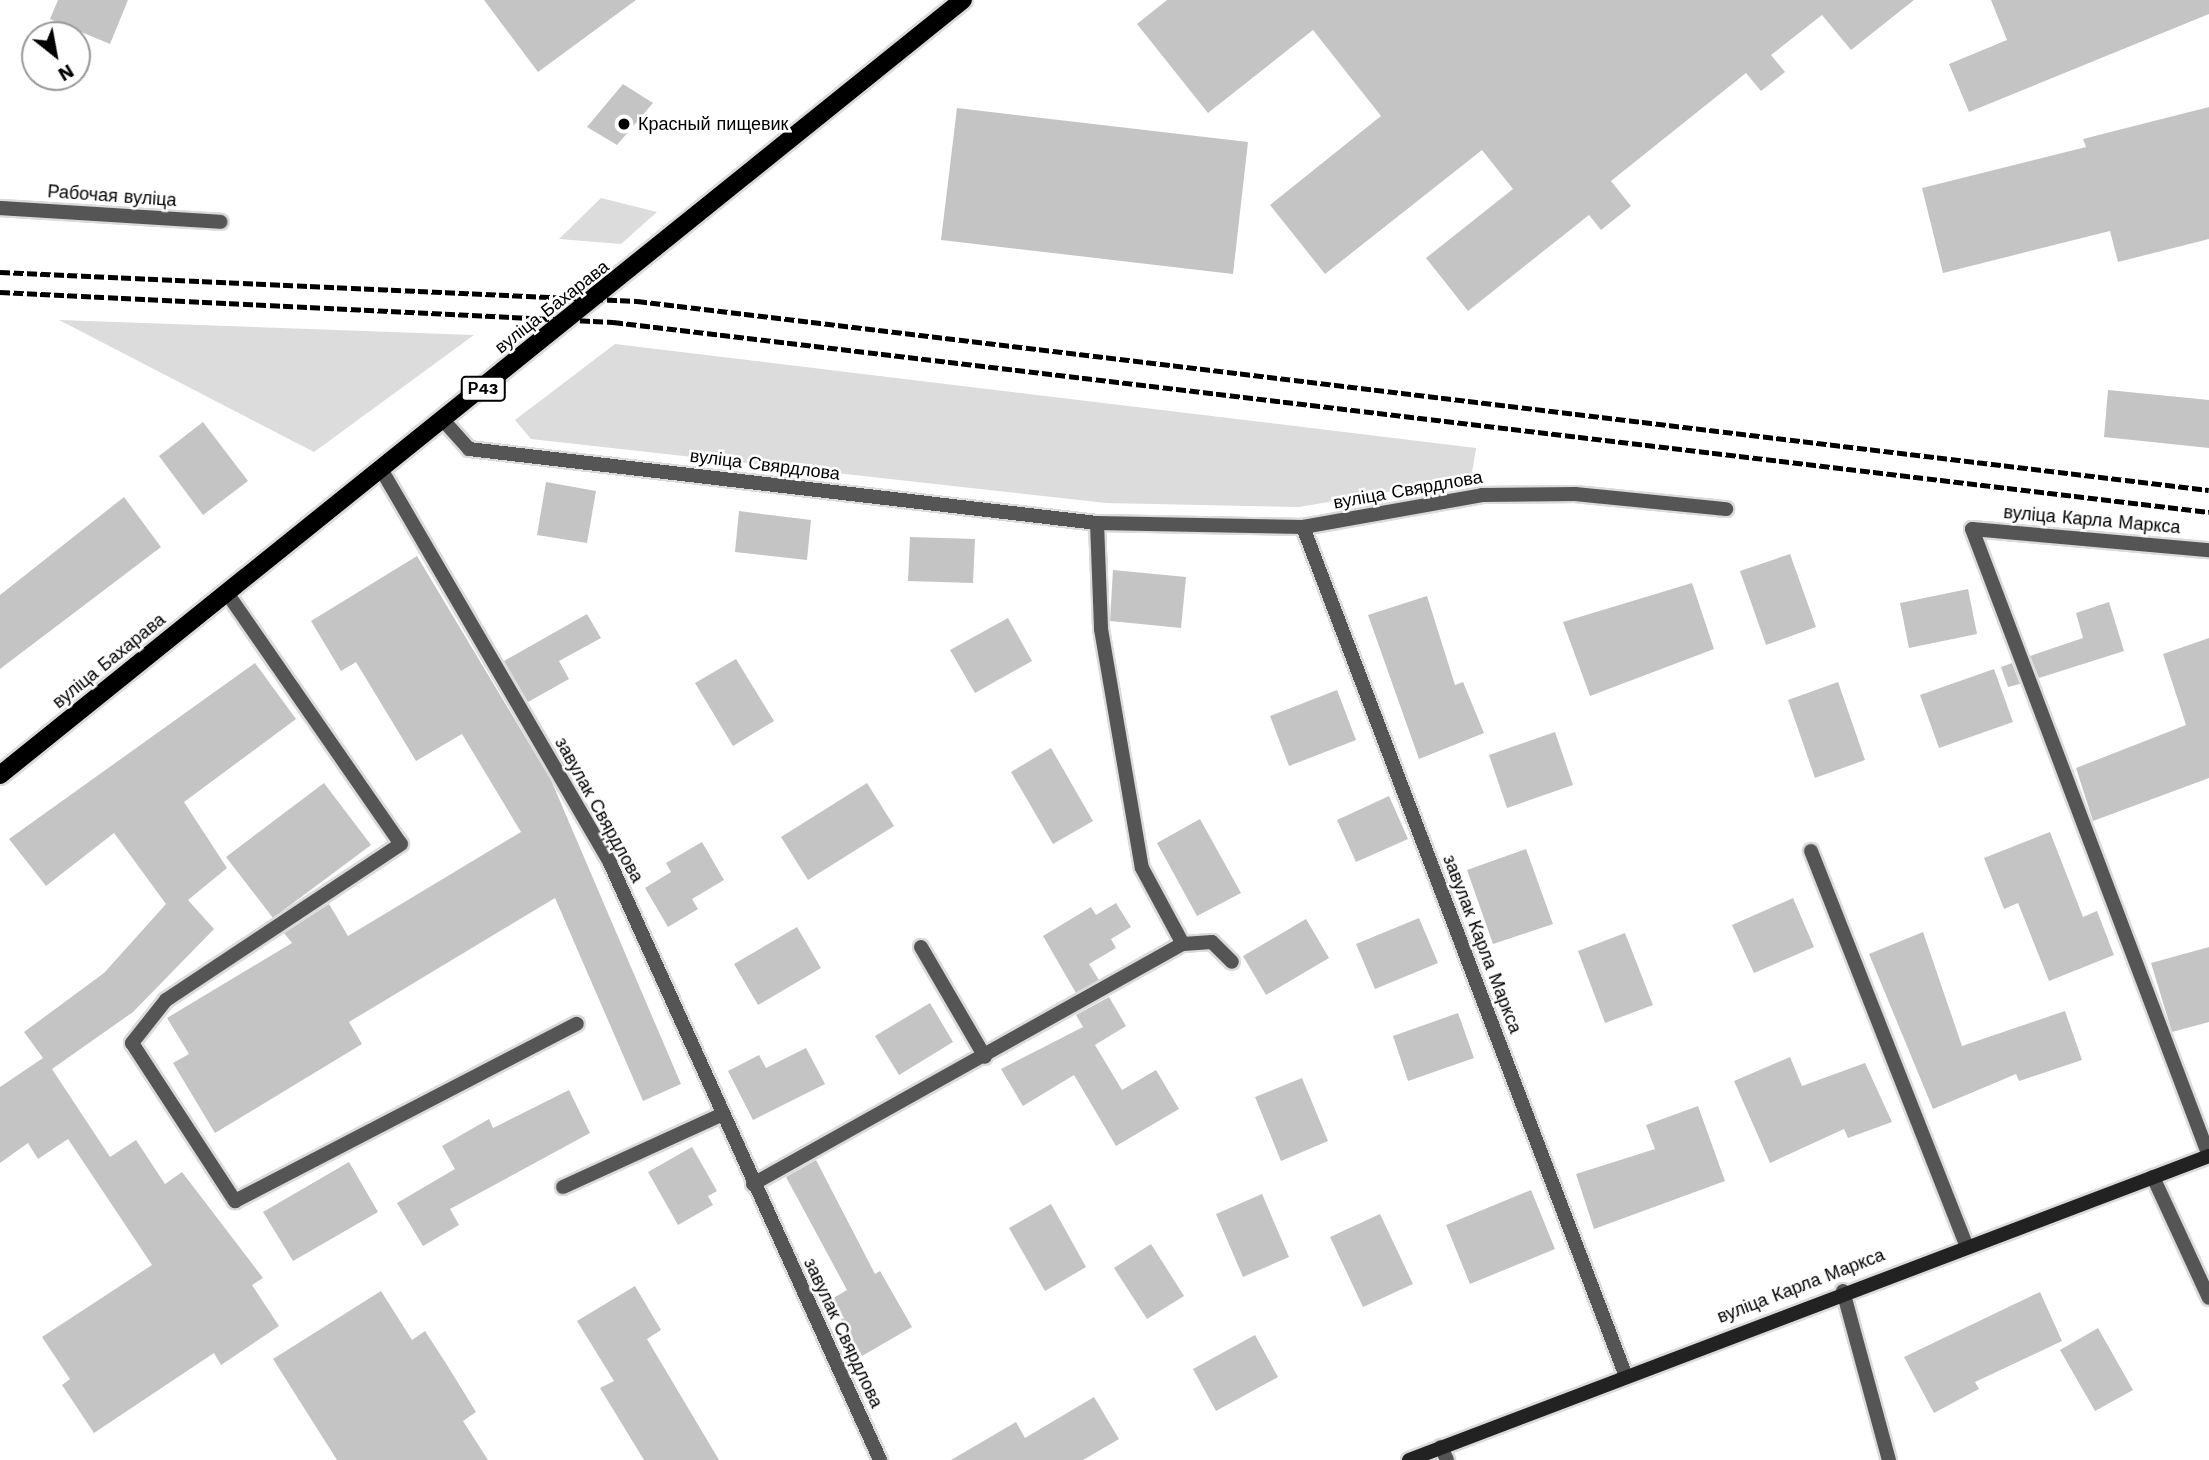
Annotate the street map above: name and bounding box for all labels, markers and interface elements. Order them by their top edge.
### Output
north arrow [21,21,91,91]
text: N [54,59,78,86]
place label: Красный пищевик [638,113,788,135]
marker: Красный пищевик [616,116,632,132]
street label: Рабочая вуліца [47,181,177,211]
street label: вуліца Бахарава [491,256,613,358]
road number: Р43 [460,376,506,402]
street label: вуліца Свярдлова [689,445,841,485]
street label: вуліца Свярдлова [1332,466,1484,514]
street label: вуліца Карла Маркса [2003,502,2181,538]
street label: вуліца Бахарава [48,609,170,713]
street label: завулак Свярдлова [550,734,648,886]
street label: завулак Карла Маркса [1438,852,1526,1036]
street label: вуліца Карла Маркса [1714,1244,1888,1328]
street label: завулак Свярдлова [799,1255,887,1411]

